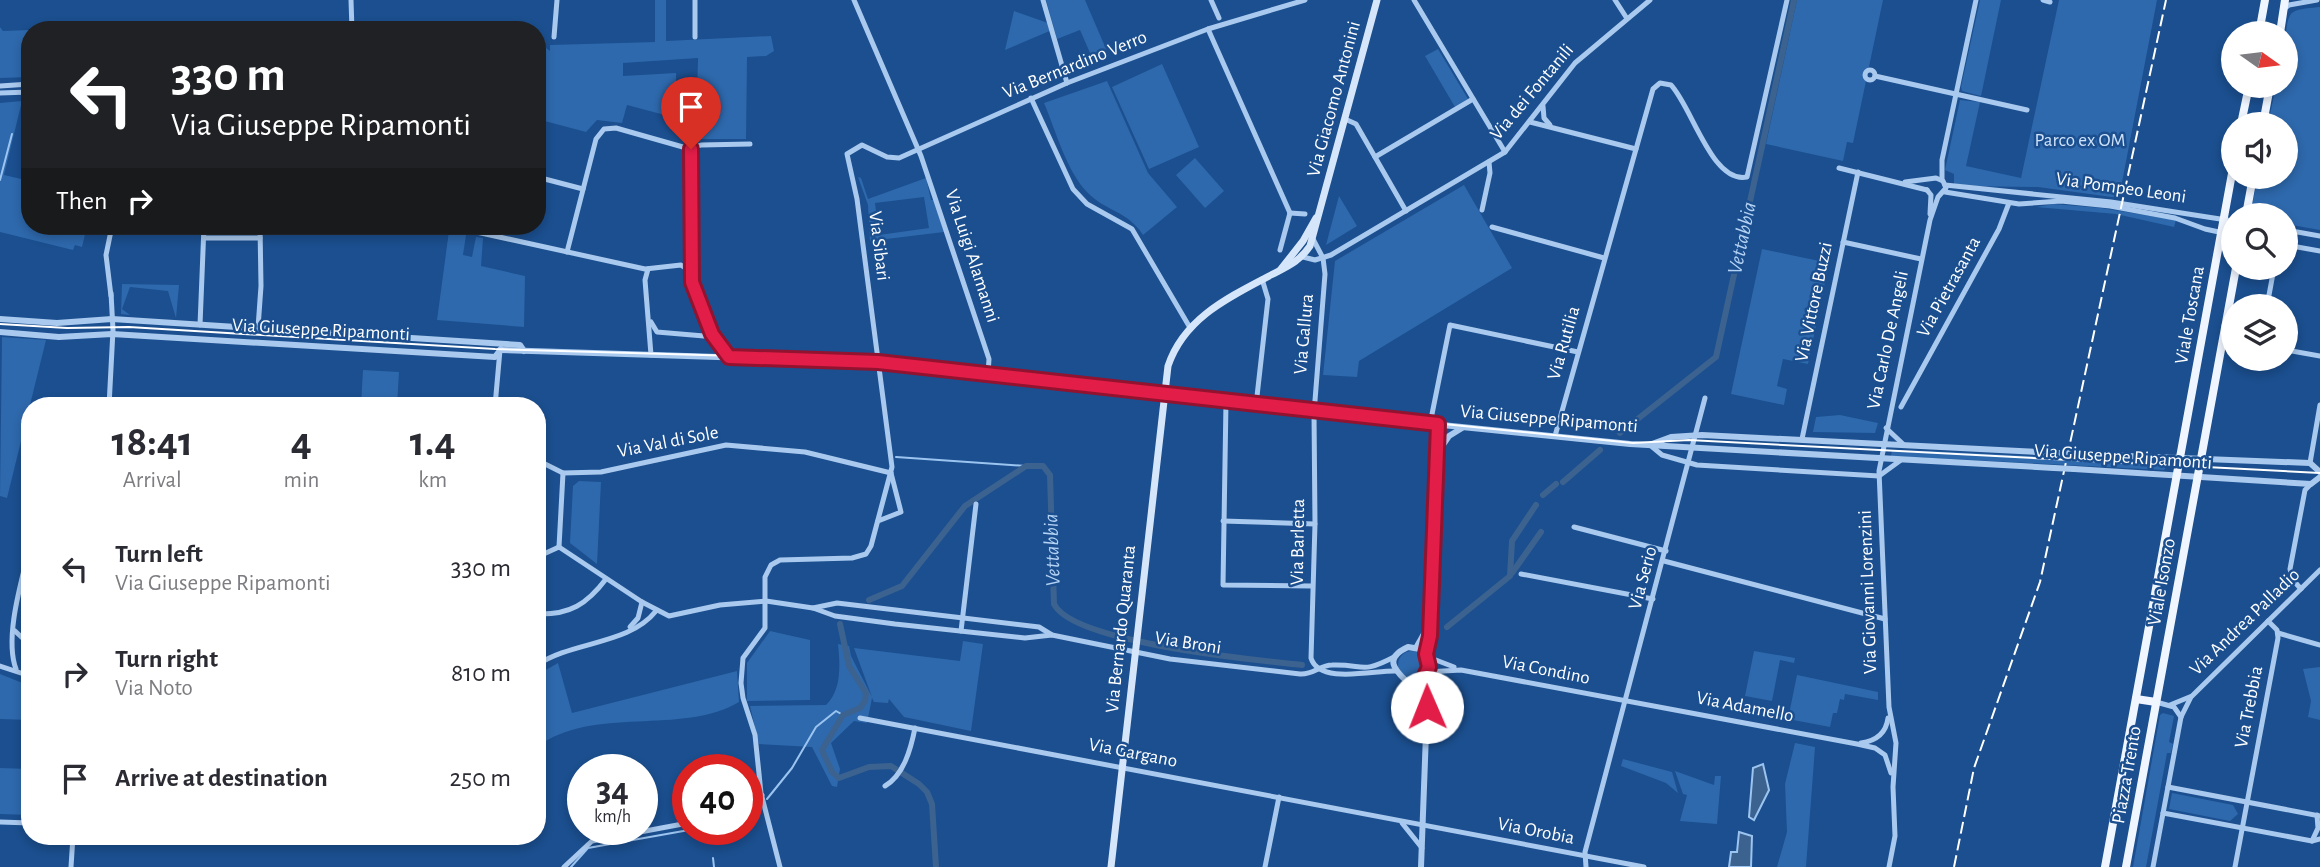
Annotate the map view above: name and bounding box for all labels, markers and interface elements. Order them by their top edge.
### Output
street label: Via Giacomo Antonini [1304,19,1364,179]
north arrow [2221,21,2298,98]
map controls [2221,21,2298,371]
street label: Via Bernardino Verro [1000,27,1150,103]
street label: Via dei Fontanili [1487,41,1577,143]
icon: left [56,49,147,140]
text: 330 m [171,51,286,100]
pin [661,77,721,149]
icon: arrive [672,88,710,126]
text: Via Giuseppe Ripamonti [171,109,471,141]
button: sound [2221,112,2298,189]
park label: Parco ex OM [2034,131,2126,150]
street label: Via Pompeo Leoni [2055,169,2187,207]
icon: right [121,182,159,220]
street label: Via Luigi Alamanni [942,187,1002,325]
text: Then [56,188,107,214]
water label: Vettabbia [1724,200,1760,276]
button: search [2221,203,2298,280]
street label: Via Sibari [865,210,893,282]
street label: Via Pietrasanta [1914,233,1984,340]
street label: Via Vittore Buzzi [1792,241,1836,363]
street label: Viale Toscana [2172,264,2208,366]
street label: Via Carlo De Angeli [1864,269,1912,411]
street label: Via Gallura [1291,293,1317,375]
button: layers [2221,294,2298,371]
street label: Via Rutilia [1544,304,1584,382]
street label: Via Giuseppe Ripamonti [232,316,410,344]
street label: Via Giuseppe Ripamonti [1459,402,1639,436]
text: 18:41 [111,421,193,463]
text: 4 [291,421,312,463]
text: 1.4 [410,421,456,463]
street label: Via Val di Sole [616,423,720,461]
street label: Via Giuseppe Ripamonti [2033,441,2213,473]
text: Arrival [123,469,182,492]
text: min [283,469,319,492]
text: km [418,469,447,492]
street label: Via Barletta [1288,498,1308,585]
street label: Via Giovanni Lorenzini [1856,510,1880,674]
water label: Vettabbia [1040,513,1064,587]
street label: Viale Isonzo [2145,537,2179,627]
text: Turn left [115,541,203,567]
street label: Via Bernardo Quaranta [1103,544,1139,714]
street label: Via Serio [1625,544,1661,612]
icon: left [56,550,94,588]
text: 330 m [451,555,511,581]
street label: Via Andrea Palladio [2186,565,2304,679]
text: Via Giuseppe Ripamonti [115,572,331,595]
street label: Via Broni [1153,628,1223,658]
text: Turn right [115,646,218,672]
street label: Via Condino [1500,652,1592,688]
icon: right [56,655,94,693]
text: 810 m [451,660,511,686]
street label: Via Trebbia [2232,664,2266,750]
position arrow [1390,670,1464,744]
text: Via Noto [115,677,193,700]
street label: Via Adamello [1695,688,1795,726]
street label: Piazza Trento [2109,725,2145,825]
street label: Via Gargano [1087,735,1179,771]
speed limit sign: 40 [672,754,763,845]
icon: arrive [56,760,94,798]
text: Arrive at destination [115,765,328,791]
text: 250 m [449,765,511,791]
text: 34 [596,773,629,808]
text: km/h [594,808,631,826]
street label: Via Orobia [1496,814,1576,848]

